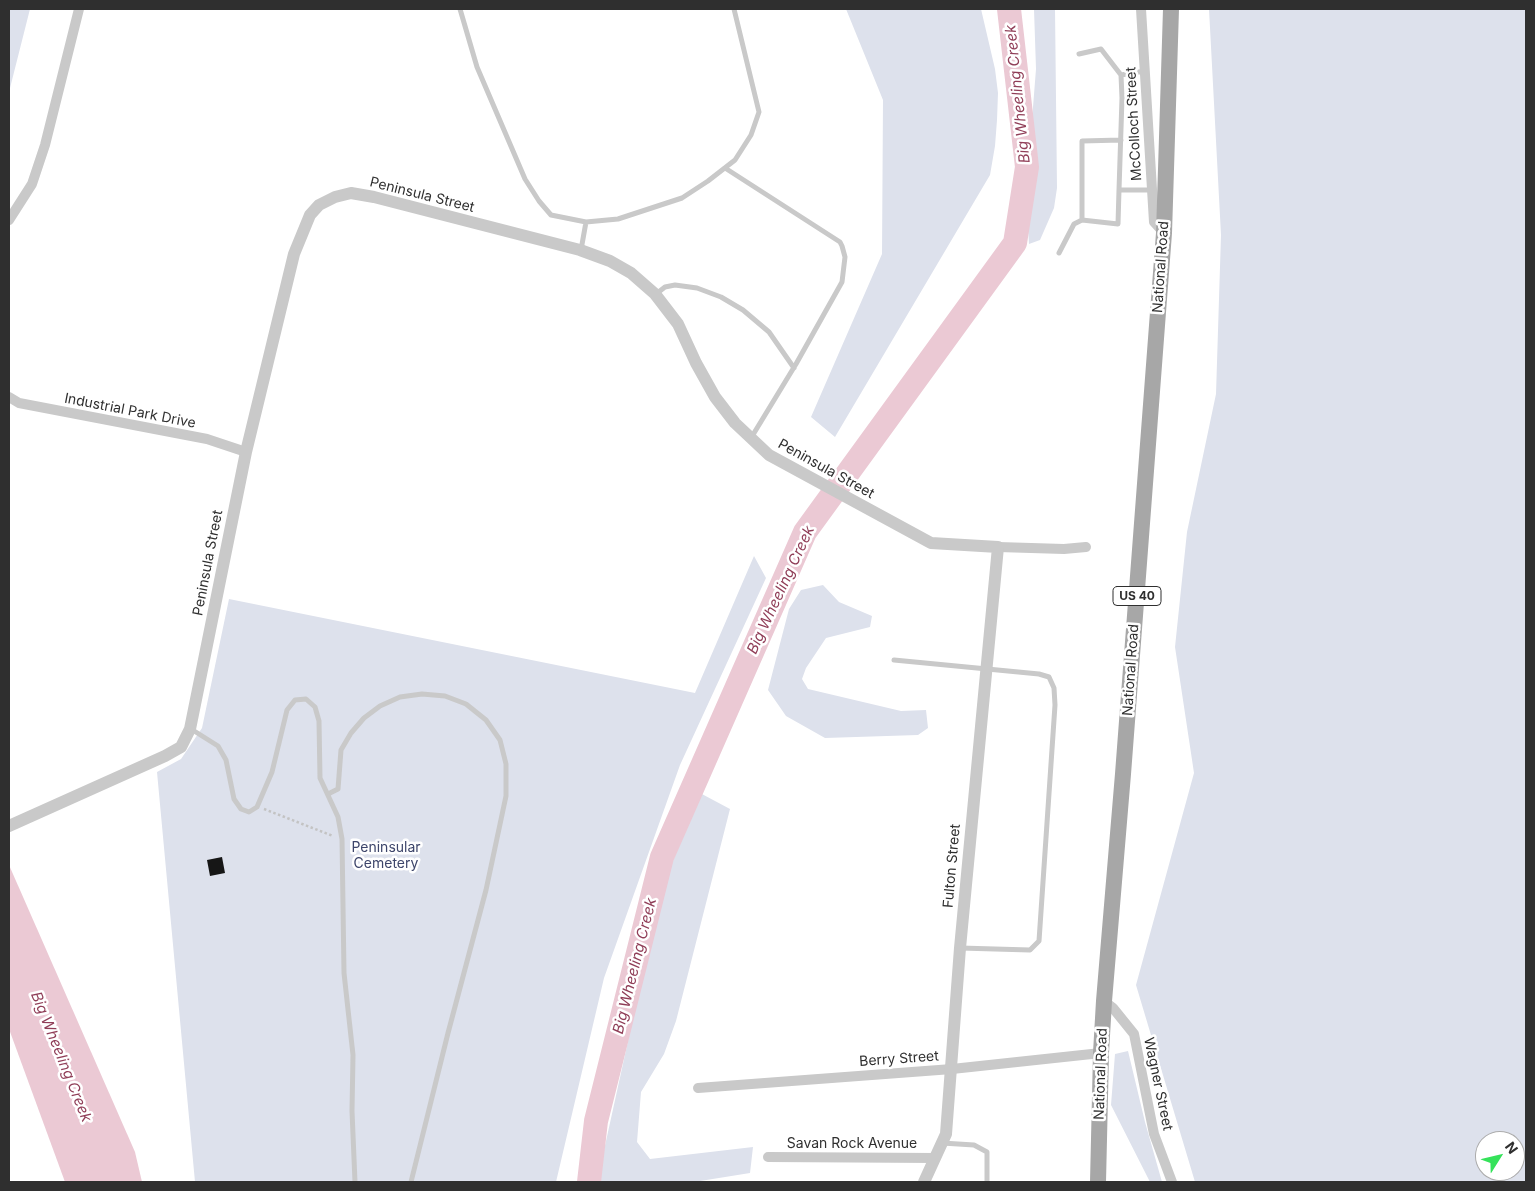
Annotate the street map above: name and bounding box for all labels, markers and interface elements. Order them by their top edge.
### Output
water label: Big Wheeling Creek [1002,24,1034,164]
street label: McColloch Street [1123,67,1145,181]
street label: Peninsula Street [368,174,476,216]
street label: National Road [1149,221,1173,313]
street label: Industrial Park Drive [63,390,197,432]
street label: Peninsula Street [775,436,877,502]
street label: Peninsula Street [190,509,226,617]
water label: Big Wheeling Creek [743,523,819,657]
road number: US 40 [1113,586,1161,606]
street label: National Road [1119,624,1143,716]
street label: Fulton Street [940,823,964,909]
park label: Peninsular Cemetery [351,840,421,872]
water label: Big Wheeling Creek [609,896,661,1036]
water label: Big Wheeling Creek [27,989,95,1125]
street label: National Road [1091,1028,1111,1120]
street label: Wagner Street [1140,1036,1176,1132]
street label: Berry Street [859,1048,939,1070]
north arrow [1475,1131,1525,1181]
street label: Savan Rock Avenue [787,1136,917,1152]
text: N [1502,1138,1522,1157]

